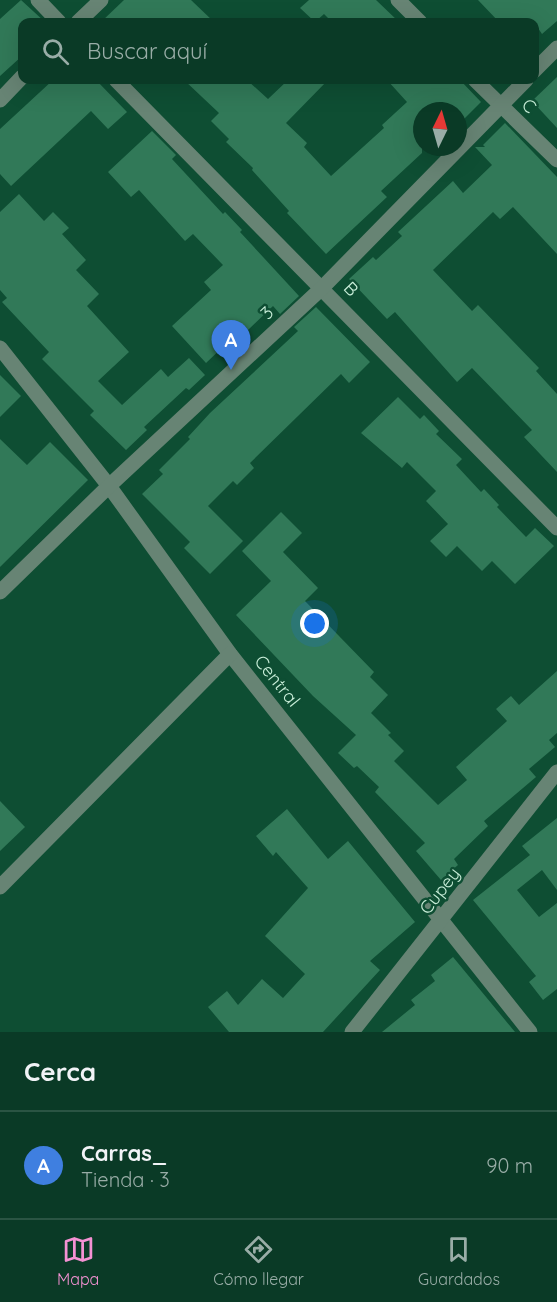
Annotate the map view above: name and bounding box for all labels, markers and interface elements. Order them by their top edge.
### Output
search box [18,18,539,84]
icon: search [39,35,72,68]
text: Buscar aquí [87,37,207,65]
street label: C [517,93,542,118]
north arrow [413,102,467,156]
street label: B [339,276,364,301]
street label: 3 [255,301,278,324]
pin: A [212,320,250,370]
your location [300,609,329,638]
street label: Central [250,650,305,711]
street label: Cupey [414,863,465,919]
text: Cerca [24,1055,96,1088]
text: Carras_ [81,1139,167,1167]
text: A [37,1153,50,1178]
text: 90 m [486,1153,533,1178]
text: Tienda · 3 [81,1167,170,1192]
tab: Mapa [57,1233,99,1289]
tab: Cómo llegar [213,1233,304,1289]
tab: Guardados [418,1233,500,1289]

